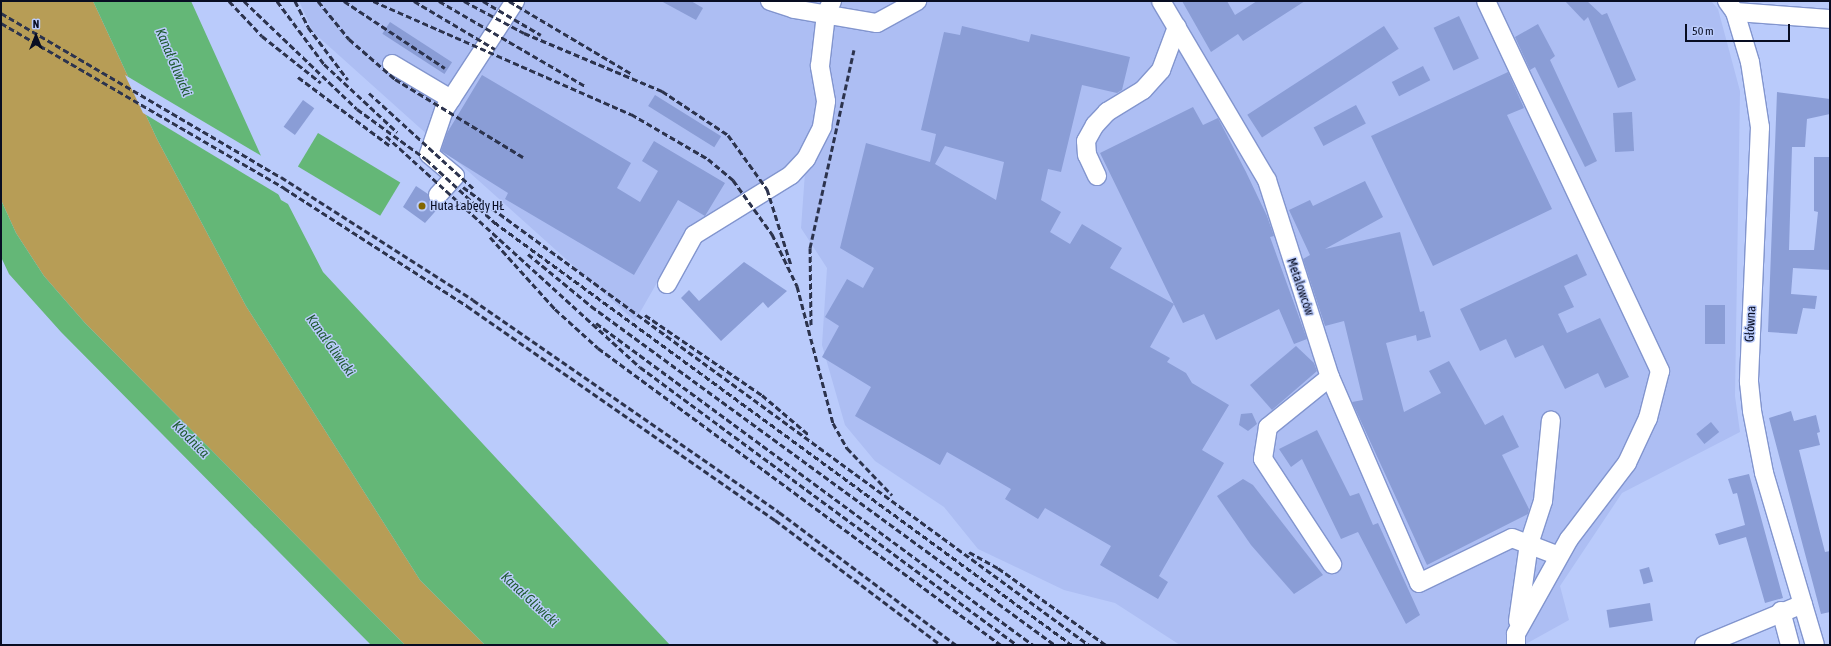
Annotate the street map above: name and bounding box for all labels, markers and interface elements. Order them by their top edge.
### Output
north arrow [16,16,56,56]
scale bar [1687,16,1792,42]
text: N [33,18,39,30]
text: 50 m [1692,24,1714,38]
water label: Kanał Gliwicki [152,26,196,98]
place label: Huta Łabędy HŁ [430,198,504,214]
marker: Huta Łabędy HŁ [417,201,427,211]
street label: Metalowców [1283,256,1317,318]
street label: Główna [1742,305,1760,343]
water label: Kanał Gliwicki [303,311,359,379]
water label: Kłodnica [169,417,213,461]
water label: Kanał Gliwicki [498,568,562,630]

